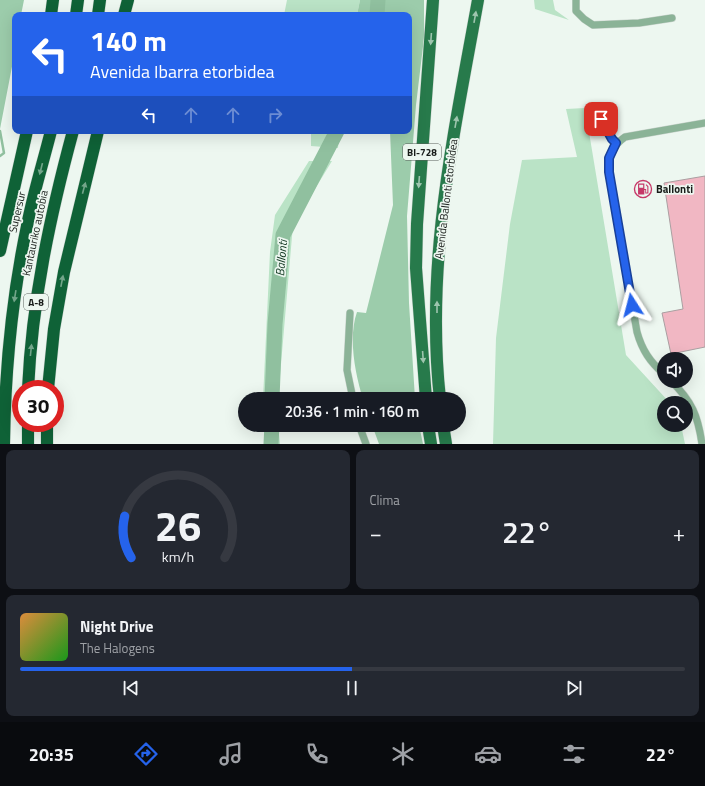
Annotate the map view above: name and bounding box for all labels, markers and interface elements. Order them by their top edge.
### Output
one-way arrow [472,11,478,24]
text: 140 m [90,19,167,62]
icon: left [24,28,76,80]
one-way arrow [427,33,434,45]
text: Avenida Ibarra etorbidea [90,58,275,85]
pin [584,102,618,136]
icon: left [138,104,160,126]
icon: ahead [180,104,202,126]
icon: ahead [222,104,244,126]
icon: right [264,104,286,126]
icon: arrive [590,108,612,130]
one-way arrow [453,116,459,128]
street label: Avenida Ballonti etorbidea [431,138,461,260]
road number: BI-728 [403,144,441,160]
one-way arrow [38,163,44,175]
one-way arrow [416,176,423,188]
fuel station icon: Ballonti [633,179,653,199]
place label: Ballonti [656,181,693,197]
one-way arrow [81,182,87,194]
street label: Kantauriko autobia [18,188,52,277]
street label: Supersur [5,190,30,234]
water label: Ballonti [270,238,292,277]
one-way arrow [59,275,65,287]
position arrow [611,284,653,326]
one-way arrow [12,290,18,302]
road number: A-8 [24,294,48,310]
one-way arrow [434,300,440,313]
one-way arrow [28,344,34,356]
one-way arrow [419,351,426,363]
map controls [657,352,693,432]
button: sound [657,352,693,388]
speed limit sign: 30 [12,380,64,432]
button: search [657,396,693,432]
text: 20:36 · 1 min · 160 m [285,400,419,423]
text: Clima [370,490,400,510]
text: 26 [154,493,201,556]
text: 22° [502,509,552,555]
text: − [370,516,382,550]
text: + [673,516,685,550]
text: km/h [162,545,194,567]
text: Night Drive [80,615,153,638]
text: The Halogens [80,638,155,658]
icon: previous [120,677,142,699]
icon: pause [341,677,363,699]
icon: next [563,677,585,699]
icon: directions [132,740,160,768]
icon: music [217,740,245,768]
icon: phone [303,740,331,768]
icon: climate [389,740,417,768]
icon: car [474,740,502,768]
icon: filters [560,740,588,768]
text: 20:35 [29,741,74,768]
text: 22° [646,741,676,768]

